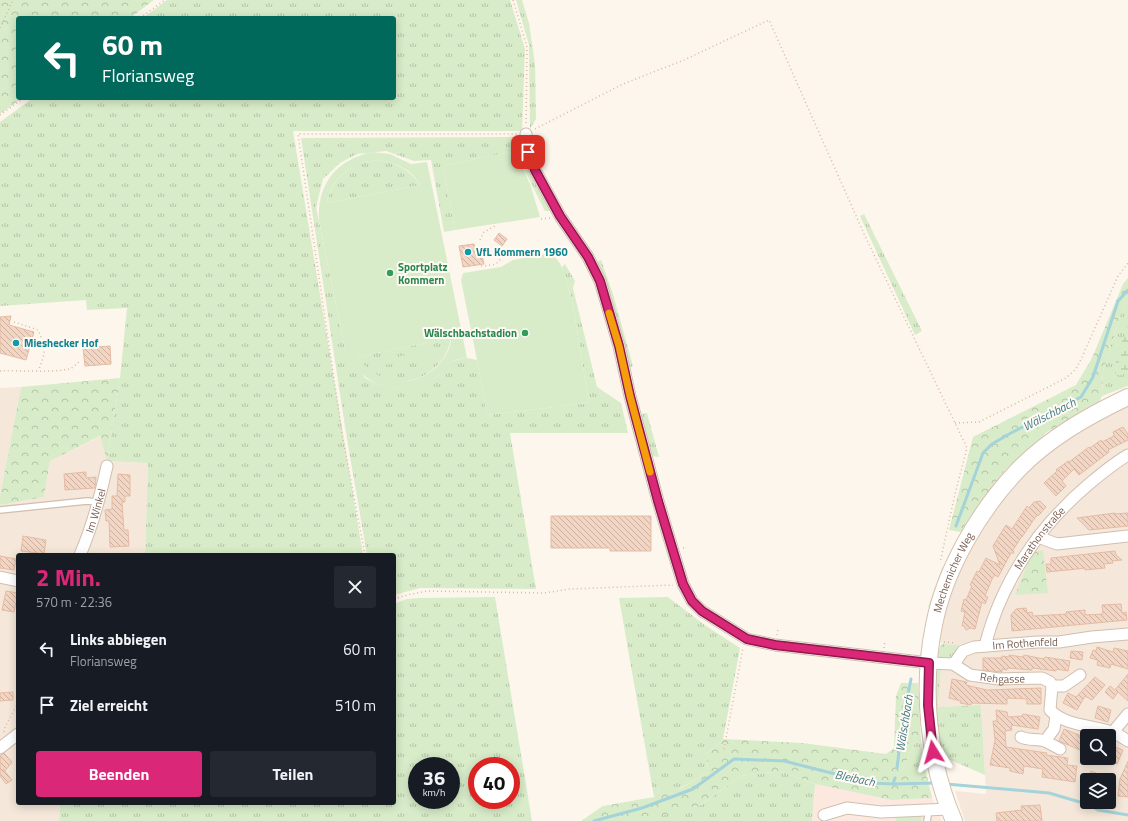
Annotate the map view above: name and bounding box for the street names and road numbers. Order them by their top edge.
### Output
street label: Im Winkel [81,487,110,535]
street label: Marathonstraße [1010,503,1069,573]
street label: Mechernicher Weg [929,529,978,615]
street label: Im Rothenfeld [992,634,1058,654]
street label: Rehgasse [979,668,1026,687]

